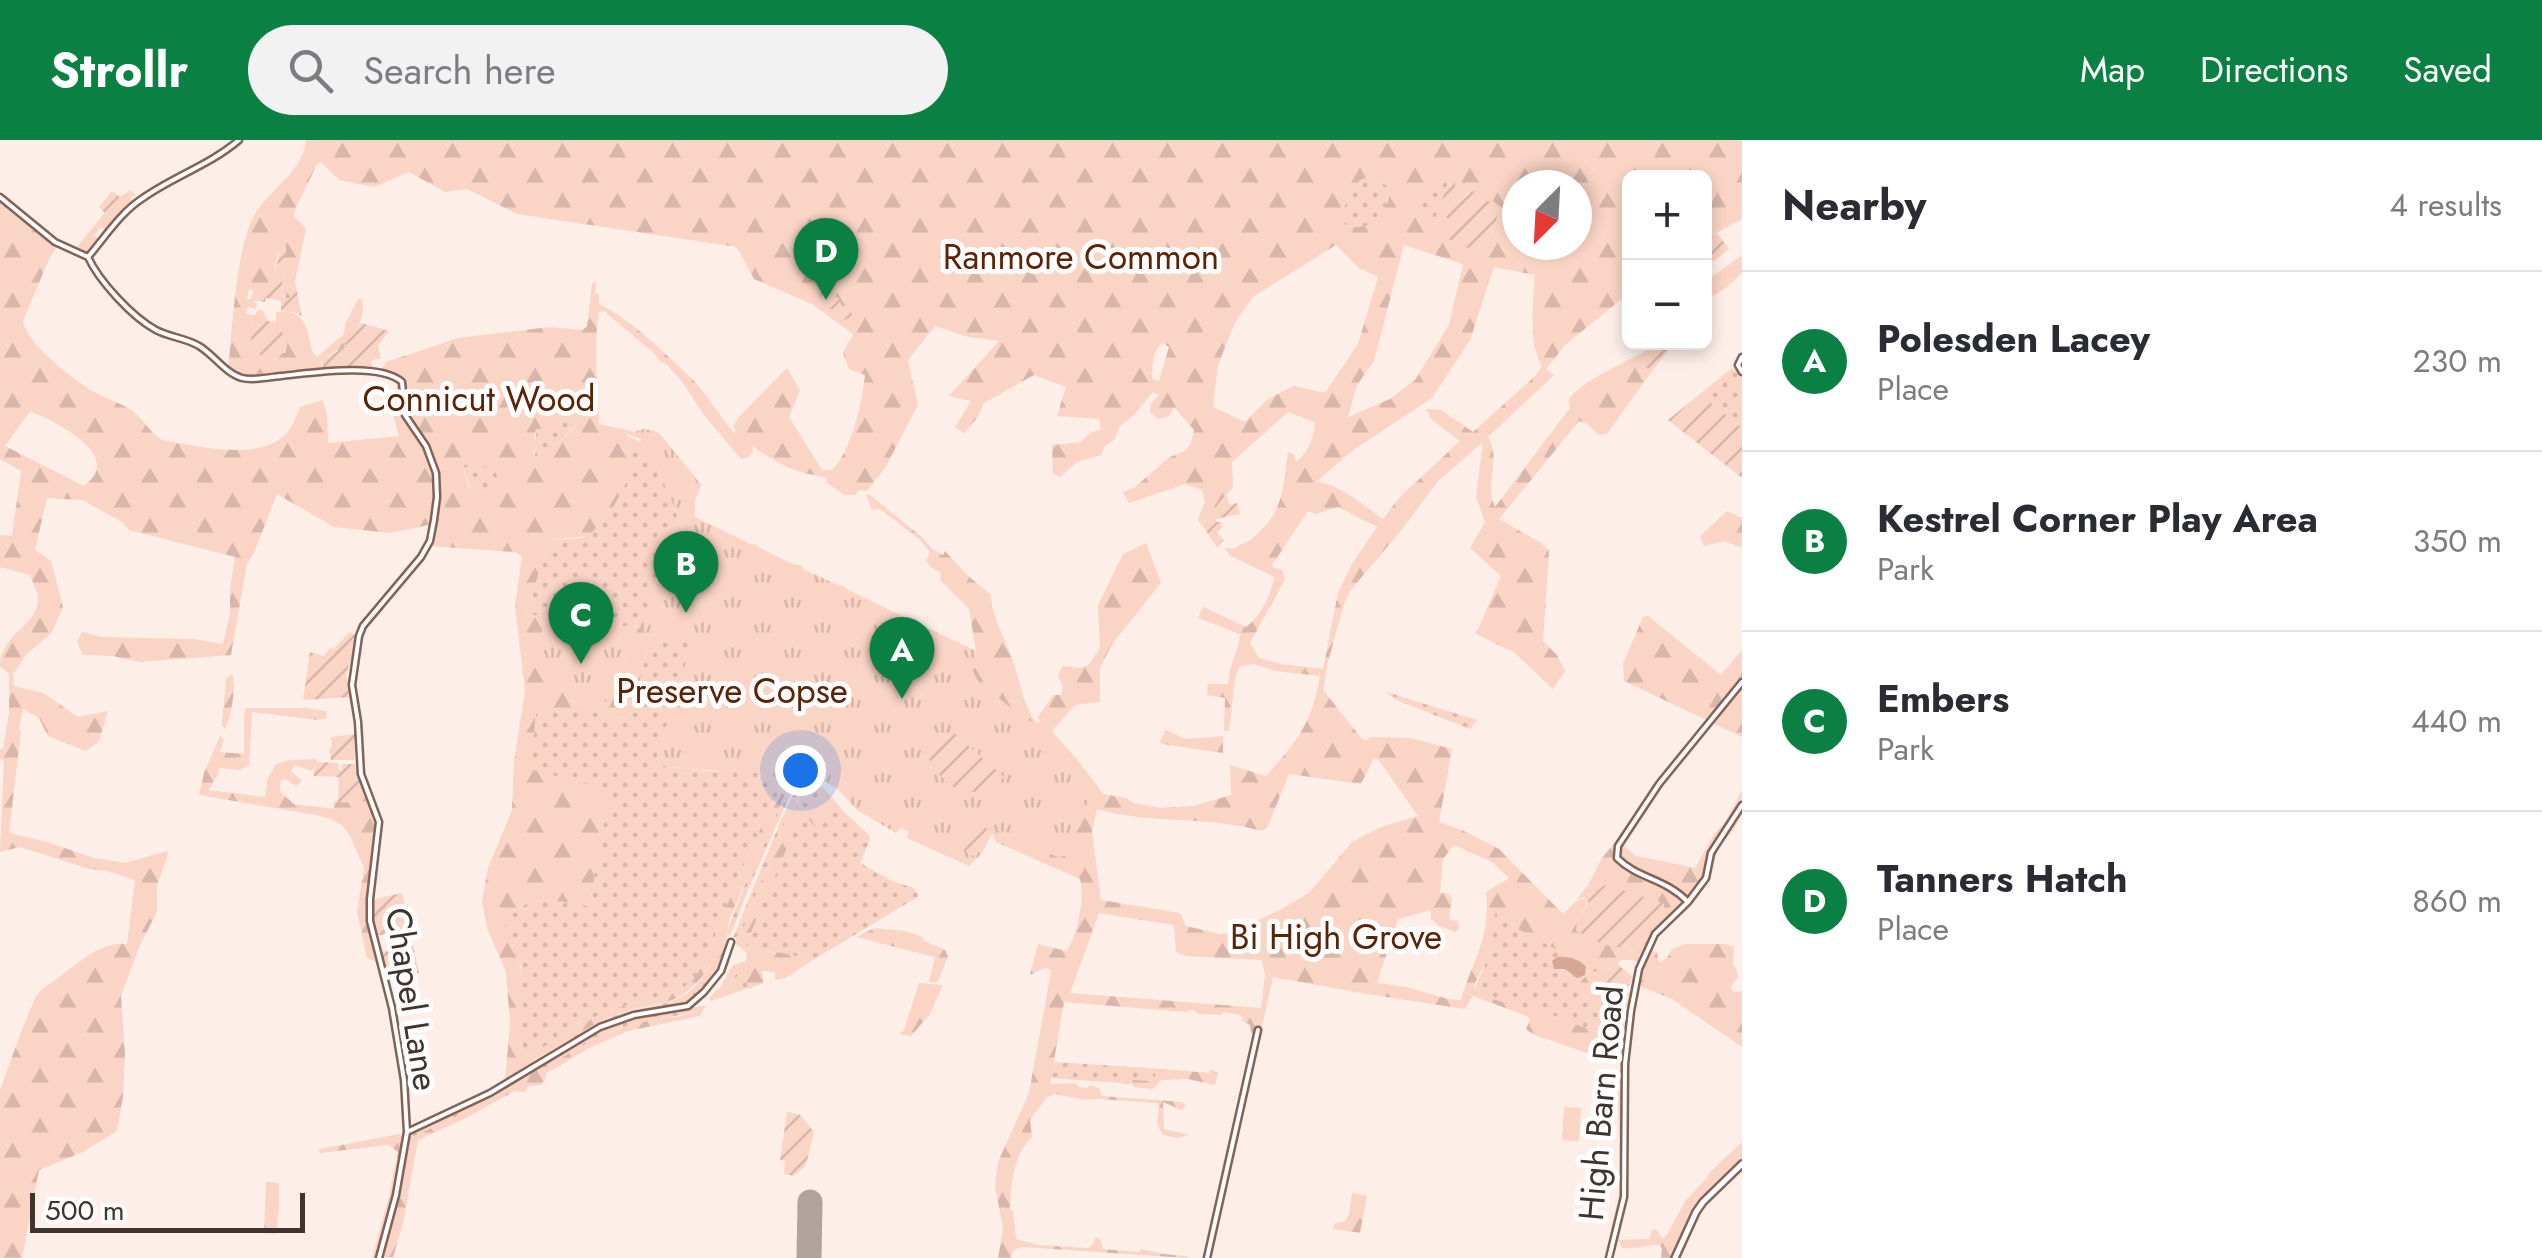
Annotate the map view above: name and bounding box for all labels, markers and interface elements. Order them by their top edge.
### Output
search box [248,25,948,115]
text: Strollr [50,36,188,105]
icon: search [283,43,338,98]
text: Search here [363,43,555,98]
text: Map [2080,45,2145,95]
text: Directions [2200,45,2348,95]
text: Saved [2403,45,2492,95]
north arrow [1502,170,1592,260]
map controls [1622,170,1712,350]
button: + [1622,170,1712,260]
text: Nearby [1782,175,1926,236]
text: 4 results [2389,182,2502,228]
pin: D [794,218,858,300]
park label: Ranmore Common [943,232,1219,282]
button: − [1622,260,1712,350]
text: Polesden Lacey [1877,311,2150,366]
text: A [1803,338,1826,384]
text: 230 m [2413,338,2502,384]
text: Place [1877,366,1949,412]
park label: Connicut Wood [363,374,595,424]
text: Kestrel Corner Play Area [1877,491,2318,546]
text: B [1804,518,1825,564]
text: 350 m [2413,518,2502,564]
pin: B [654,530,718,613]
text: Park [1877,546,1934,592]
pin: C [548,582,614,664]
pin: A [870,616,934,699]
park label: Preserve Copse [616,666,848,716]
text: Embers [1877,671,2009,726]
text: C [1803,698,1826,744]
text: 440 m [2411,698,2502,744]
text: Park [1877,726,1934,772]
your location [775,745,826,796]
text: Tanners Hatch [1877,851,2128,906]
text: D [1803,878,1826,924]
text: 860 m [2412,878,2502,924]
street label: Chapel Lane [373,904,451,1094]
text: Place [1877,906,1949,952]
park label: Bi High Grove [1230,912,1442,962]
street label: High Barn Road [1566,983,1636,1223]
scale bar [30,1188,305,1232]
text: 500 m [45,1190,125,1231]

